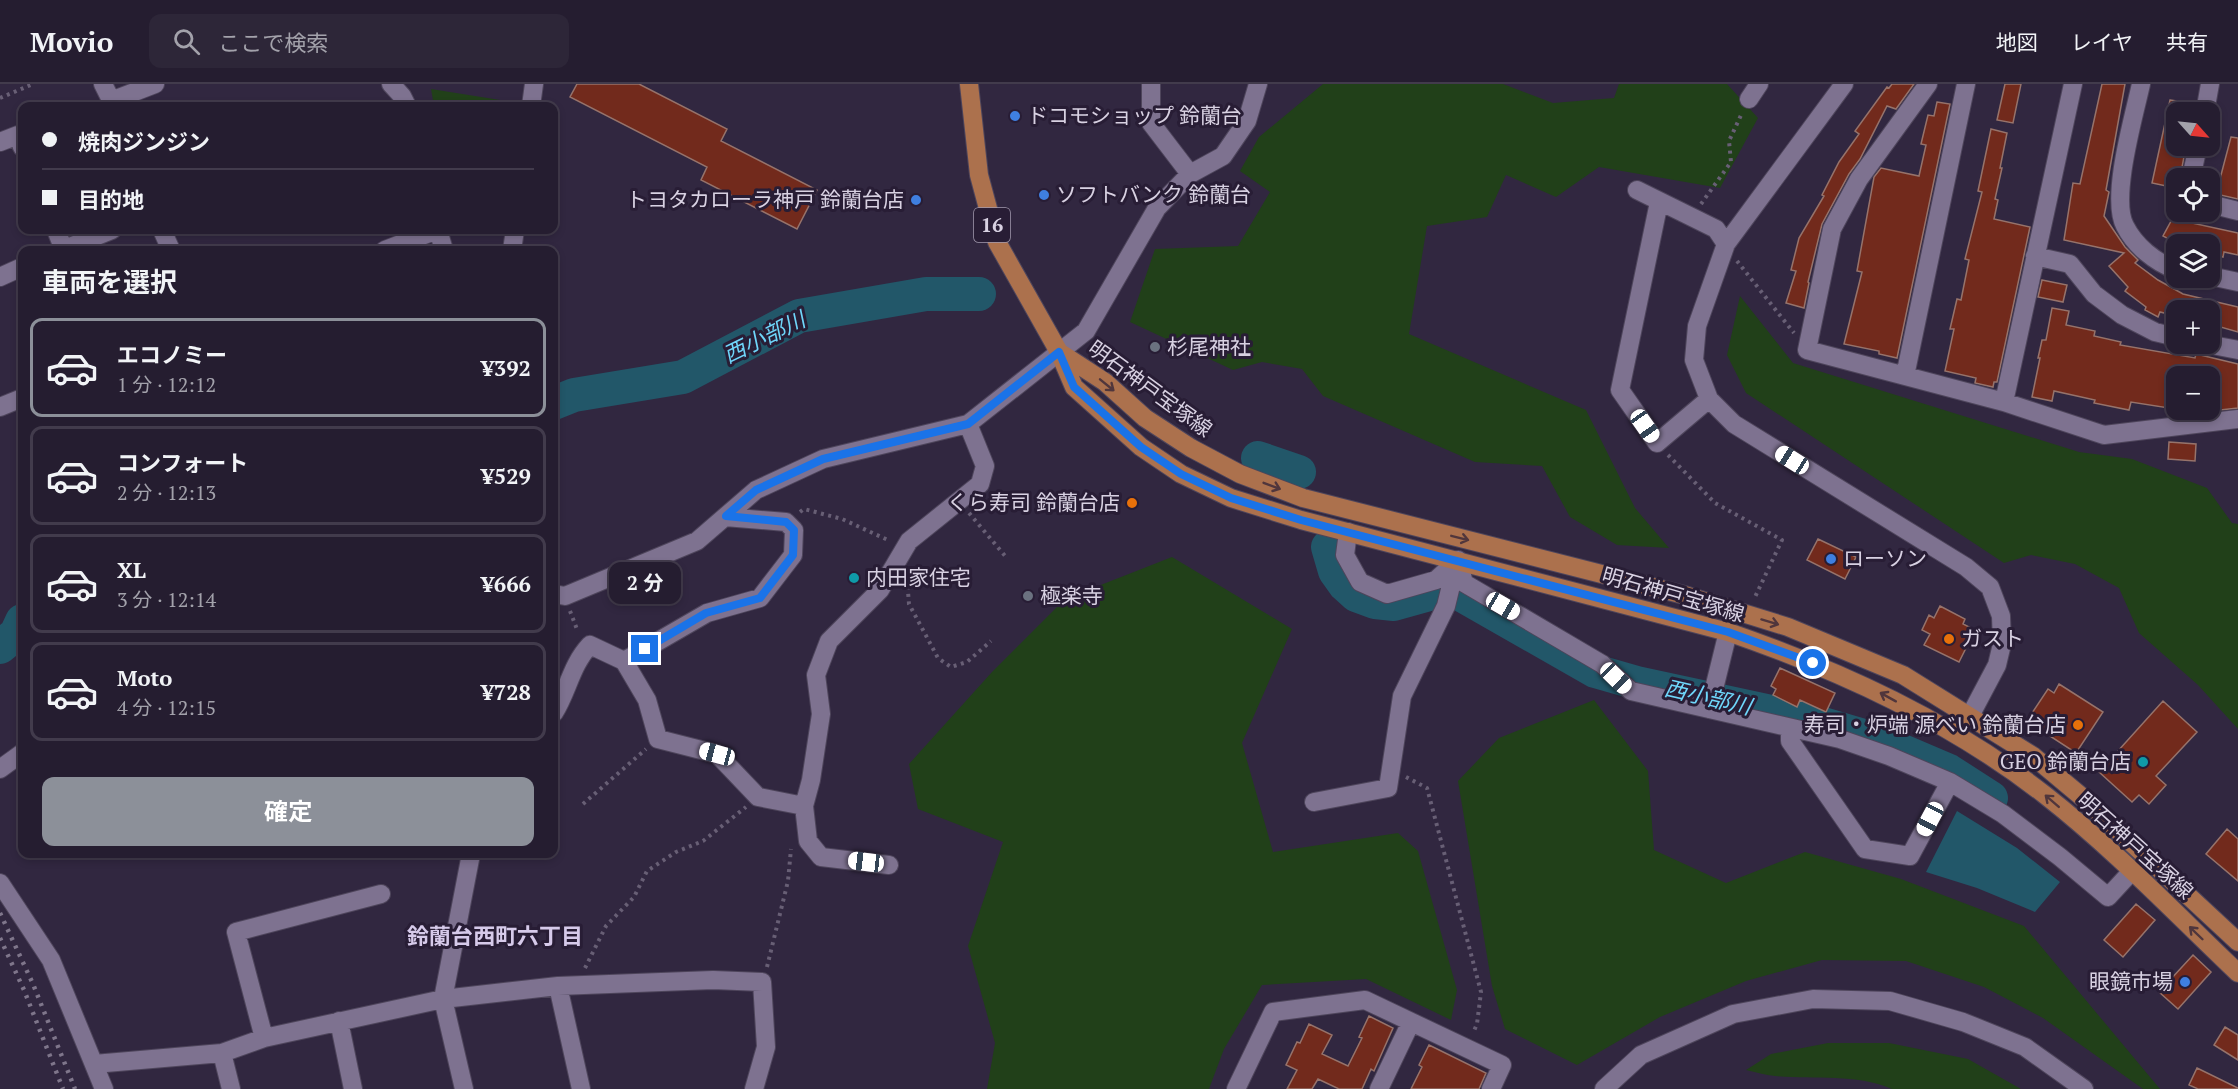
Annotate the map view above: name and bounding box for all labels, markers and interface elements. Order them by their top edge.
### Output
search box [149,14,569,68]
text: Movio [30,23,113,60]
icon: search [170,25,203,58]
text: ここで検索 [218,28,328,57]
text: 地図 [1996,28,2038,56]
text: レイヤ [2071,28,2133,56]
text: 共有 [2166,28,2208,56]
place label: ドコモショップ 鈴蘭台 [1027,101,1242,129]
north arrow [2166,102,2220,156]
map controls [2166,102,2220,420]
marker: ドコモショップ 鈴蘭台 [1008,109,1022,123]
text: 焼肉ジンジン [78,127,210,156]
button: locate [2166,168,2220,222]
place label: ソフトバンク 鈴蘭台 [1056,180,1251,208]
text: 目的地 [78,185,144,214]
place label: トヨタカローラ神戸 鈴蘭台店 [626,185,904,213]
marker: ソフトバンク 鈴蘭台 [1037,188,1051,202]
marker: トヨタカローラ神戸 鈴蘭台店 [909,193,923,207]
road number: 16 [974,208,1010,242]
button: layers [2166,234,2220,288]
text: 車両を選択 [42,264,177,300]
button: + [2166,300,2220,354]
water label: 西小部川 [718,303,811,369]
place label: 杉尾神社 [1167,332,1251,360]
street label: 明石神戸宝塚線 [1083,334,1218,443]
text: エコノミー [117,340,227,369]
marker: 杉尾神社 [1148,340,1162,354]
icon: car [45,341,99,395]
text: ¥392 [481,353,531,382]
button: − [2166,366,2220,420]
text: 1 分 · 12:12 [117,371,216,398]
one-way arrow [1099,379,1115,392]
car [1627,406,1663,446]
car [1772,443,1812,477]
text: コンフォート [117,448,248,477]
icon: car [45,449,99,503]
text: ¥529 [481,461,531,490]
text: 2 分 · 12:13 [117,479,216,506]
one-way arrow [1263,482,1281,493]
place label: くら寿司 鈴蘭台店 [947,488,1120,516]
marker: くら寿司 鈴蘭台店 [1125,496,1139,510]
one-way arrow [1450,533,1469,545]
place label: ローソン [1843,544,1927,572]
marker: ローソン [1824,552,1838,566]
text: XL [117,555,146,584]
icon: car [45,557,99,611]
street label: 明石神戸宝塚線 [1599,560,1748,628]
callout: 2 分 [609,562,681,604]
place label: 内田家住宅 [866,563,971,591]
text: ¥666 [481,569,531,598]
text: 2 分 [627,569,663,596]
marker: 内田家住宅 [847,571,861,585]
place label: 極楽寺 [1040,581,1103,609]
text: 3 分 · 12:14 [117,586,216,613]
marker: 極楽寺 [1021,589,1035,603]
car [1483,589,1523,623]
one-way arrow [1760,617,1779,628]
place label: ガスト [1961,624,2024,652]
marker: ガスト [1942,632,1956,646]
route end [631,635,658,662]
route start [1799,649,1826,676]
car [1597,659,1635,697]
text: Moto [117,663,172,692]
icon: car [45,665,99,719]
water label: 西小部川 [1662,672,1756,721]
text: ¥728 [481,677,531,706]
one-way arrow [1879,691,1897,702]
text: 4 分 · 12:15 [117,694,216,721]
place label: 寿司・炉端 源べい 鈴蘭台店 [1804,710,2066,738]
marker: 寿司・炉端 源べい 鈴蘭台店 [2071,718,2085,732]
car [697,741,737,767]
place label: GEO 鈴蘭台店 [2000,747,2131,775]
marker: GEO 鈴蘭台店 [2136,755,2150,769]
button: 確定 [42,777,534,846]
street label: 明石神戸宝塚線 [2072,786,2200,905]
one-way arrow [2044,795,2060,808]
car [1914,799,1946,839]
car [847,851,885,873]
district label: 鈴蘭台西町六丁目 [407,921,583,950]
one-way arrow [2188,926,2203,940]
place label: 眼鏡市場 [2089,967,2173,995]
marker: 眼鏡市場 [2178,975,2192,989]

